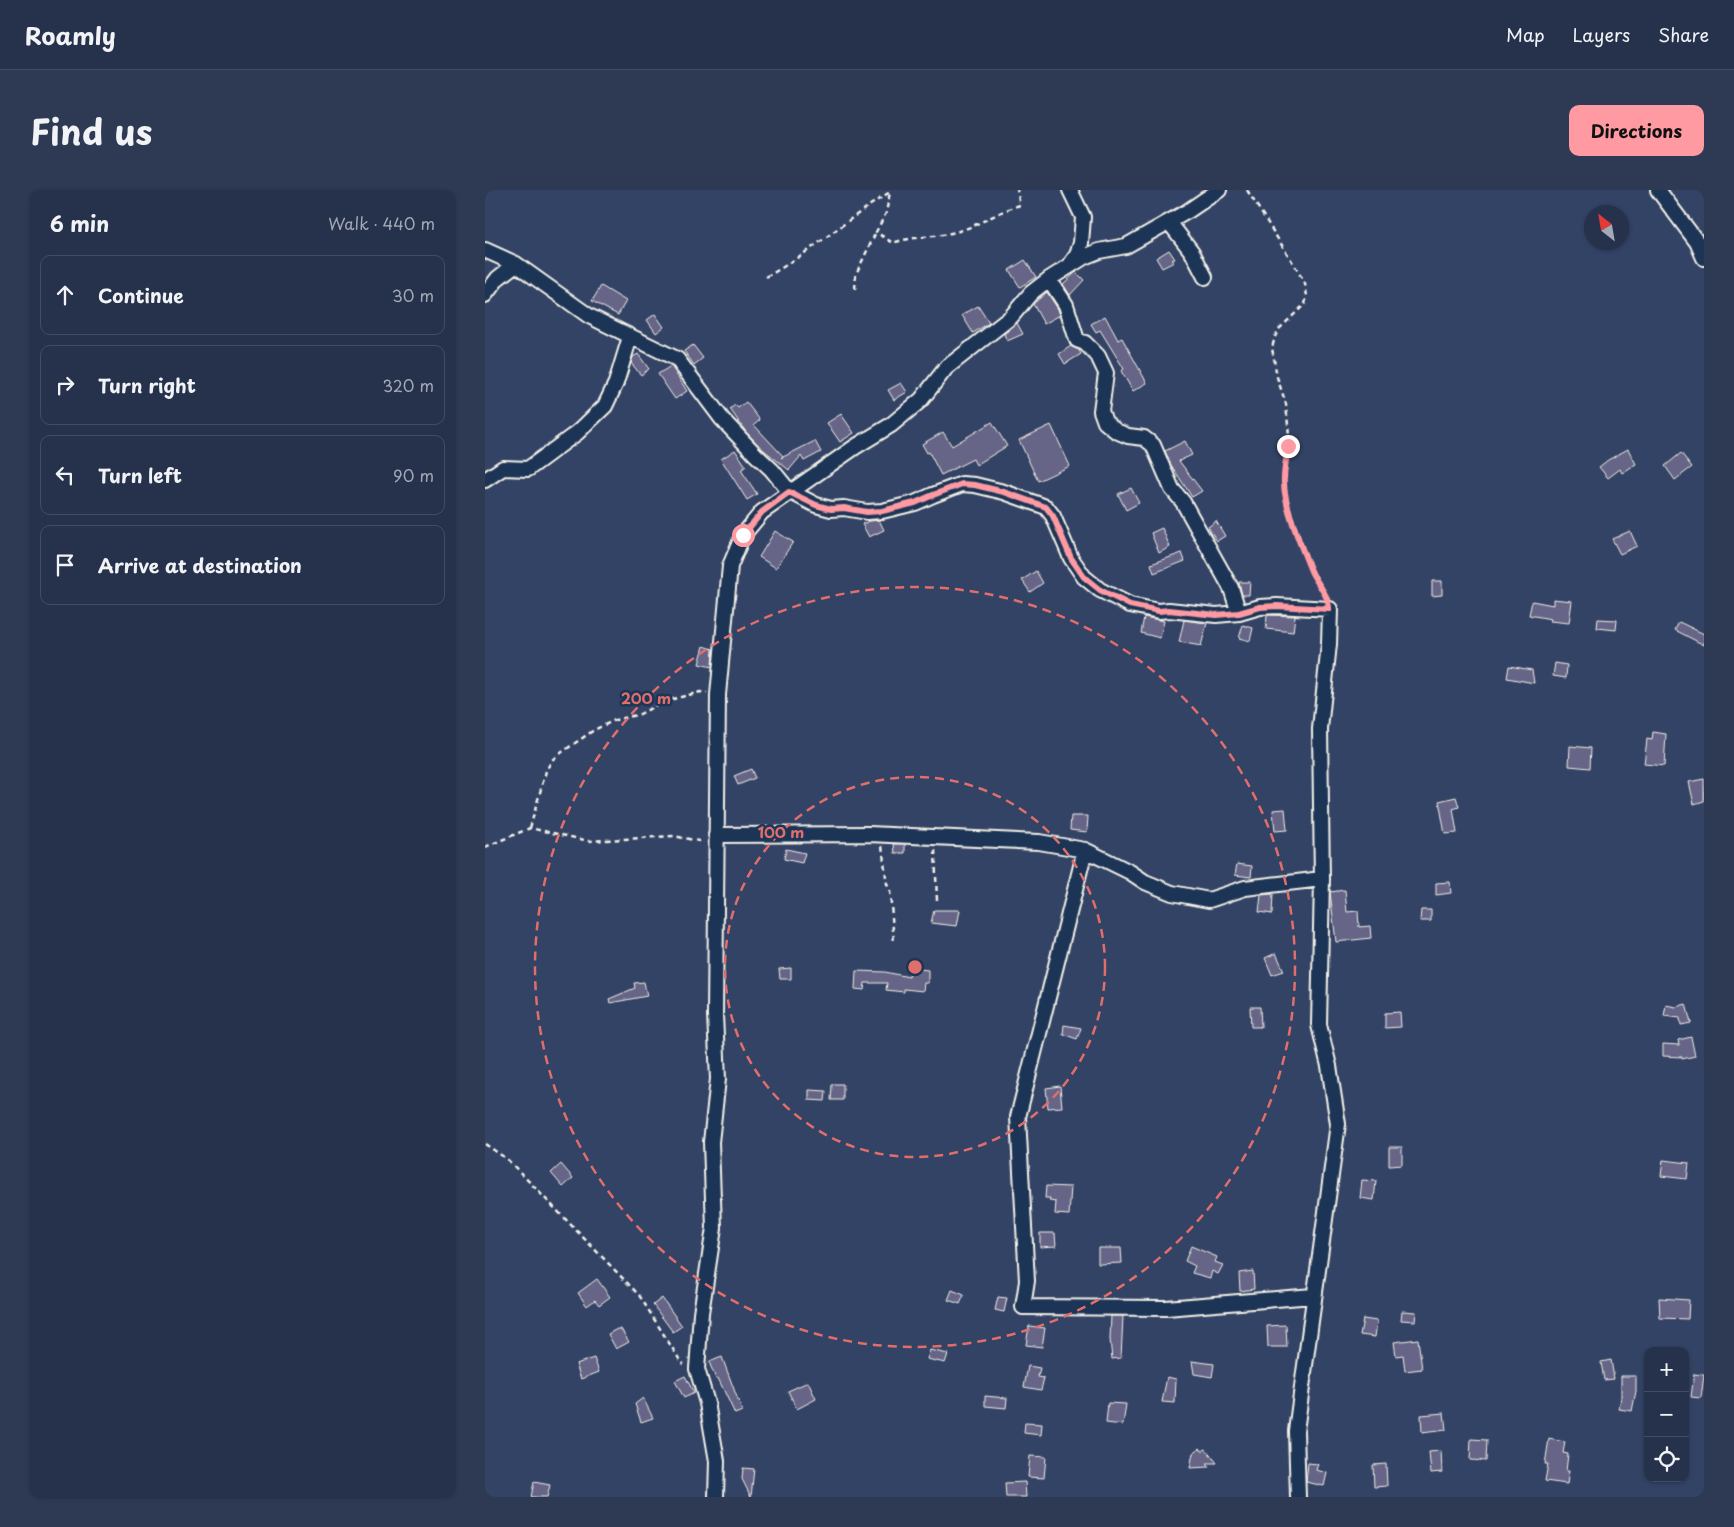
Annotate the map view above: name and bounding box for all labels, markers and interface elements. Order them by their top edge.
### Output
text: Roamly [25,17,116,53]
text: Map [1506,21,1545,48]
text: Layers [1573,21,1630,48]
text: Share [1658,21,1709,48]
text: Find us [30,104,152,157]
button: Directions [1569,105,1704,156]
north arrow [1584,205,1629,250]
text: 6 min [50,207,109,239]
text: Walk · 440 m [328,211,435,235]
icon: ahead [51,281,79,309]
text: Continue [98,281,184,309]
text: 30 m [392,283,434,307]
icon: right [51,371,79,399]
text: Turn right [98,371,196,399]
text: 320 m [383,373,434,397]
route end [1277,435,1300,458]
icon: left [51,461,79,489]
text: Turn left [98,461,182,489]
text: 90 m [393,463,434,487]
route start [732,524,755,547]
icon: arrive [51,551,79,579]
text: Arrive at destination [98,551,302,579]
text: 200 m [621,686,671,709]
text: 100 m [758,820,804,843]
centre of rings [906,958,924,976]
map controls [1644,1347,1689,1482]
button: + [1644,1347,1689,1392]
button: − [1644,1392,1689,1437]
button: locate [1644,1437,1689,1482]

